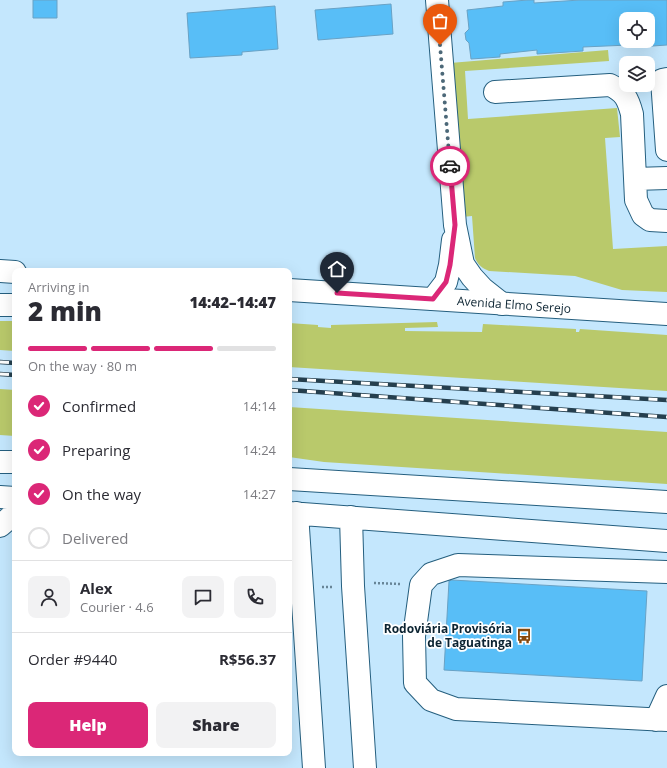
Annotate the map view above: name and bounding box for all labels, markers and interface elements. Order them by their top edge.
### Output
pin [423,4,457,45]
icon: bag [429,10,451,32]
map controls [619,12,655,92]
button: locate [619,12,655,48]
button: layers [619,56,655,92]
courier [430,146,470,186]
icon: car [439,155,461,177]
pin [320,252,354,293]
icon: home [326,258,348,280]
text: Arriving in [28,278,90,296]
text: 14:42–14:47 [190,292,276,312]
street label: Avenida Elmo Serejo [456,292,572,317]
text: 2 min [28,293,102,329]
text: On the way · 80 m [28,357,137,375]
icon: check [28,395,50,417]
text: Confirmed [62,396,136,416]
text: 14:14 [243,397,276,415]
icon: check [28,439,50,461]
text: Preparing [62,440,130,460]
text: 14:24 [243,441,276,459]
icon: check [28,483,50,505]
text: On the way [62,484,141,504]
text: 14:27 [243,485,276,503]
text: Delivered [62,528,129,548]
button: person [28,576,70,618]
button: chat [182,576,224,618]
button: phone [234,576,276,618]
text: Alex [80,578,112,598]
text: Courier · 4.6 [80,598,154,616]
place label: Rodoviária Provisória de Taguatinga [384,620,512,651]
bus stop icon: Rodoviária Provisória de Taguatinga [515,627,533,645]
text: Order #9440 [28,649,117,669]
text: R$56.37 [219,649,276,669]
button: Help [28,702,148,748]
button: Share [156,702,276,748]

